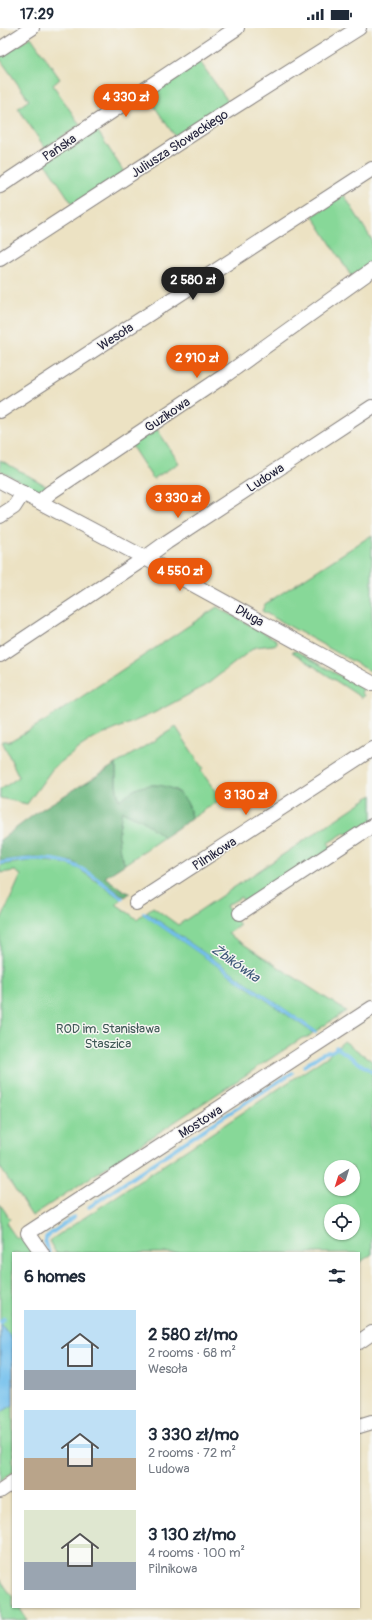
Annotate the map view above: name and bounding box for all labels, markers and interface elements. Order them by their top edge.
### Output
text: 17:29 [20,5,54,24]
pin: 4 330 zł [85,84,167,118]
text: 4 330 zł [103,89,149,105]
street label: Juliusza Słowackiego [128,106,231,181]
street label: Pańska [40,131,80,165]
pin: 2 580 zł [152,267,234,301]
text: 2 580 zł [170,272,216,288]
street label: Wesoła [95,319,136,354]
pin: 2 910 zł [156,345,238,379]
text: 2 910 zł [175,350,219,366]
street label: Guzikowa [142,394,193,436]
street label: Ludowa [244,460,287,496]
pin: 3 330 zł [137,485,219,519]
text: 3 330 zł [155,490,201,506]
pin: 4 550 zł [139,558,221,592]
text: 4 550 zł [157,563,203,579]
street label: Długa [232,601,267,630]
pin: 3 130 zł [205,782,287,816]
text: 3 130 zł [224,787,268,803]
street label: Pilnikowa [189,834,240,874]
water label: Żbikówka [208,941,264,987]
park label: ROD im. Stanisława Staszica [56,1021,160,1052]
street label: Mostowa [176,1102,225,1142]
north arrow [324,1160,360,1196]
map controls [324,1160,360,1240]
button: locate [324,1204,360,1240]
icon: filters [326,1265,348,1287]
text: 6 homes [24,1266,85,1287]
text: 2 580 zł/mo [148,1324,238,1345]
icon: home [56,1326,104,1374]
text: 2 rooms · 68 m² [148,1345,236,1361]
text: Wesoła [148,1361,188,1377]
text: 3 330 zł/mo [148,1424,239,1445]
icon: home [56,1426,104,1474]
text: 2 rooms · 72 m² [148,1445,236,1461]
text: Ludowa [148,1461,190,1477]
text: 3 130 zł/mo [148,1524,236,1545]
icon: home [56,1526,104,1574]
text: 4 rooms · 100 m² [148,1545,245,1561]
text: Pilnikowa [148,1561,197,1577]

